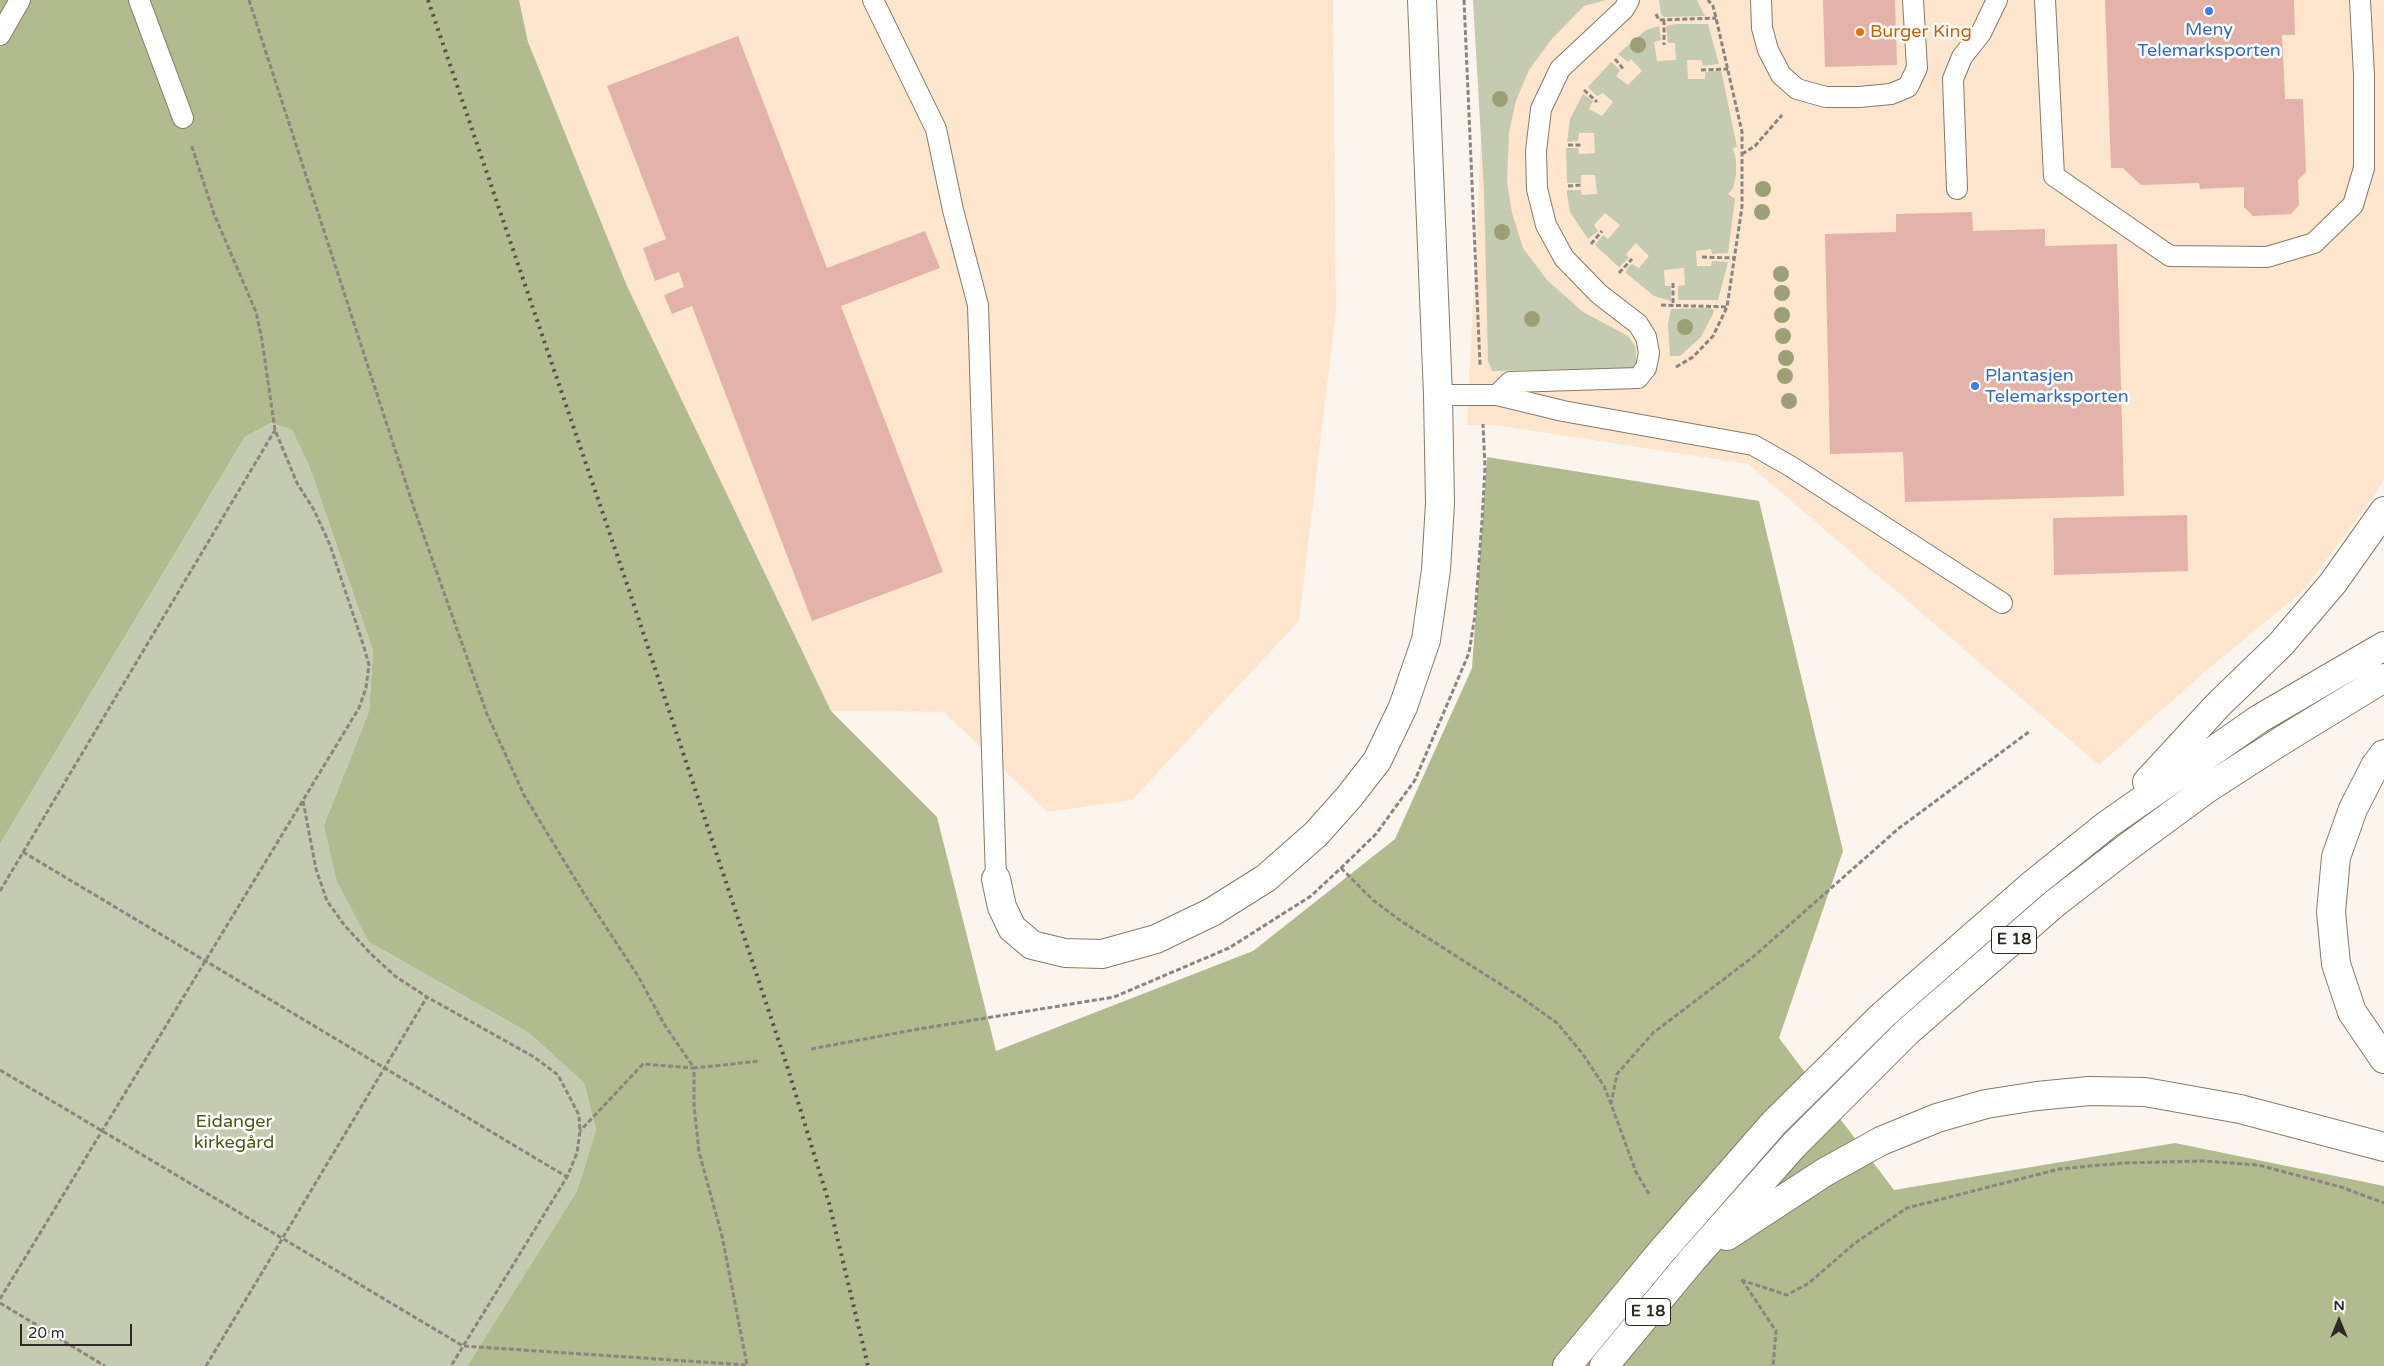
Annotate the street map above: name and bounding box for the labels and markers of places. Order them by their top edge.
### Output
marker: Meny Telemarksporten [2203,5,2215,17]
place label: Meny Telemarksporten [2137,19,2281,62]
place label: Burger King [1870,21,1972,43]
marker: Burger King [1854,26,1866,38]
place label: Plantasjen Telemarksporten [1985,365,2129,408]
marker: Plantasjen Telemarksporten [1969,380,1981,392]

